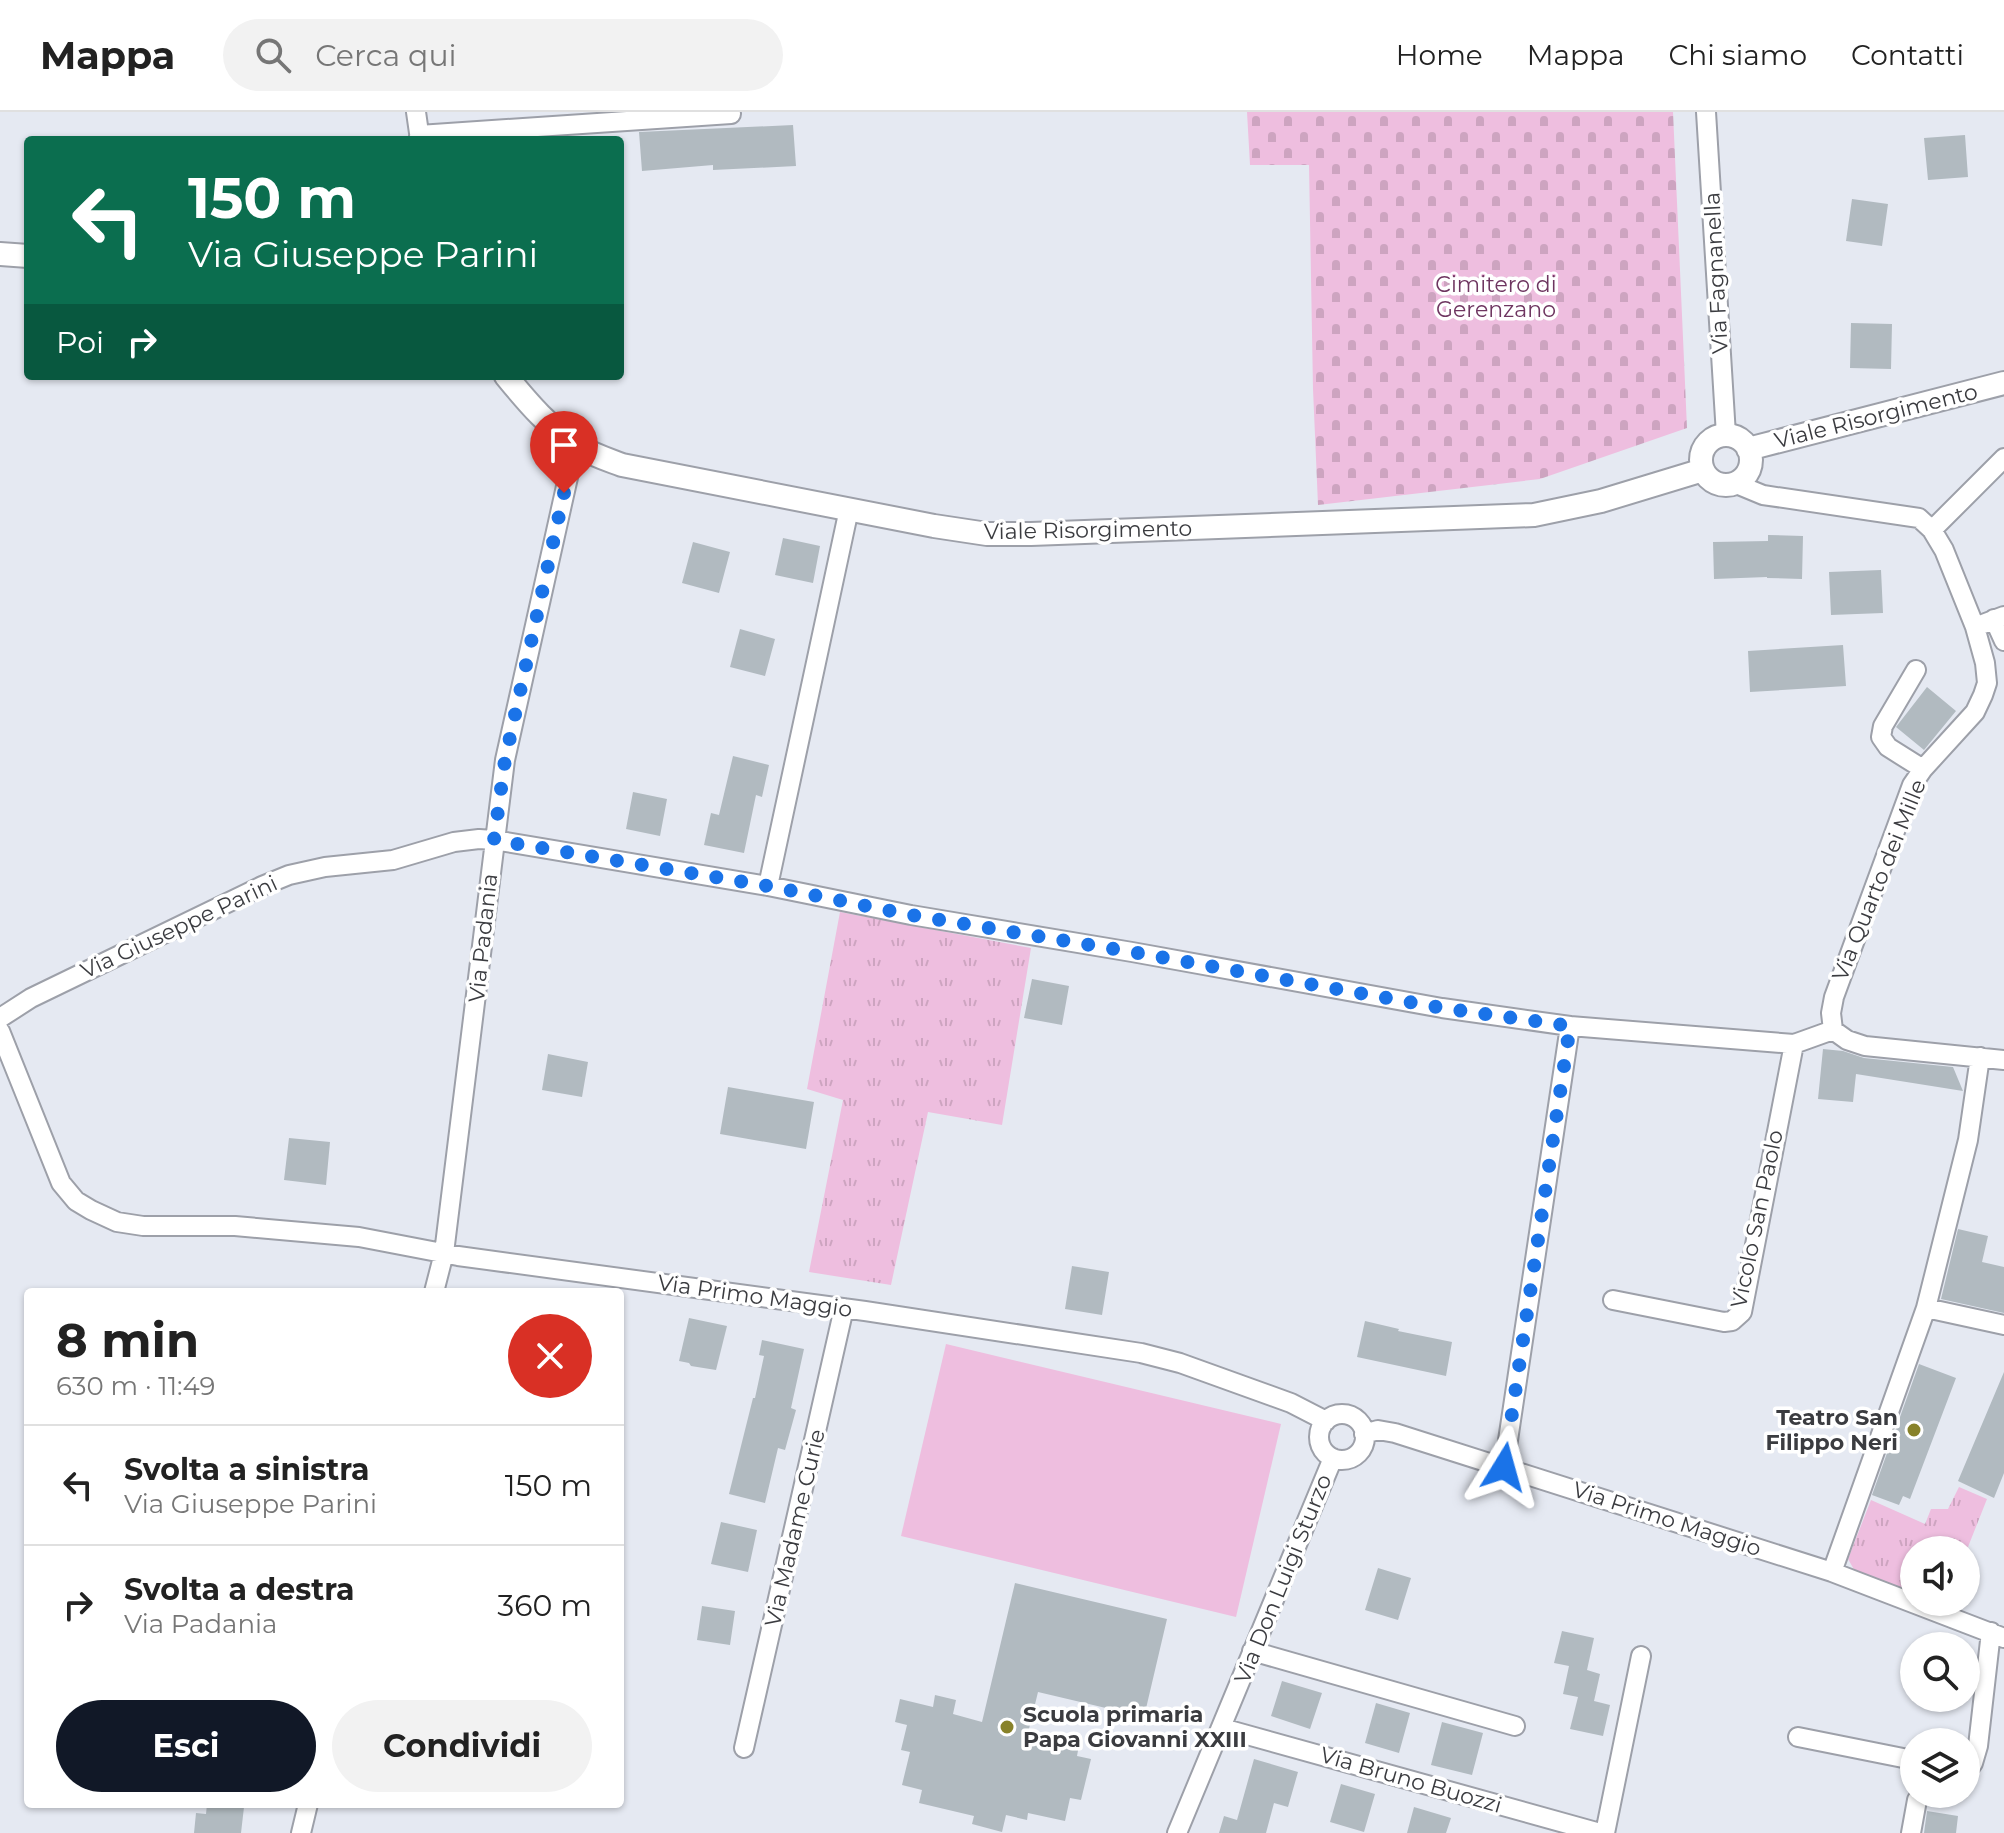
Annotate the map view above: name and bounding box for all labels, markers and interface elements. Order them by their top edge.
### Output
search box [223,19,783,91]
text: Mappa [40,32,175,79]
icon: search [251,33,295,77]
text: Cerca qui [315,37,457,74]
text: Home [1396,38,1483,72]
text: Mappa [1527,38,1624,72]
text: Chi siamo [1668,38,1807,72]
text: Contatti [1851,38,1964,72]
text: 150 m [188,164,356,232]
icon: left [56,168,160,272]
street label: Via Fagnanella [1698,191,1734,355]
text: Via Giuseppe Parini [188,232,538,276]
park label: Cimitero di Gerenzano [1435,271,1557,323]
icon: right [120,320,164,364]
text: Poi [56,324,104,361]
street label: Viale Risorgimento [1772,378,1980,454]
pin [530,411,598,493]
icon: arrive [542,423,586,467]
street label: Viale Risorgimento [984,515,1192,545]
street label: Via Quarto dei Mille [1826,775,1932,985]
street label: Via Giuseppe Parini [76,870,282,984]
street label: Via Padania [463,872,503,1004]
street label: Vicolo San Paolo [1725,1127,1789,1311]
street label: Via Primo Maggio [656,1269,854,1323]
text: 8 min [56,1311,199,1369]
button: close [508,1314,592,1398]
text: 630 m · 11:49 [56,1370,215,1402]
place label: Teatro San Filippo Neri [1765,1404,1898,1456]
marker: Teatro San Filippo Neri [1905,1421,1923,1439]
position arrow [1462,1425,1546,1509]
street label: Via Madame Curie [759,1427,831,1629]
text: Svolta a sinistra [124,1451,370,1488]
icon: left [56,1463,100,1507]
text: 150 m [505,1467,592,1504]
street label: Via Don Luigi Sturzo [1229,1470,1337,1688]
street label: Via Primo Maggio [1570,1476,1764,1562]
text: Via Giuseppe Parini [124,1488,377,1520]
map controls [1900,1536,1980,1808]
button: sound [1900,1536,1980,1616]
text: Svolta a destra [124,1571,354,1608]
icon: right [56,1583,100,1627]
text: 360 m [497,1587,592,1624]
text: Via Padania [124,1608,277,1640]
button: search [1900,1632,1980,1712]
button: Esci [56,1700,316,1792]
button: Condividi [332,1700,592,1792]
place label: Scuola primaria Papa Giovanni XXIII [1023,1701,1247,1753]
marker: Scuola primaria Papa Giovanni XXIII [998,1718,1016,1736]
button: layers [1900,1728,1980,1808]
street label: Via Bruno Buozzi [1317,1741,1505,1819]

